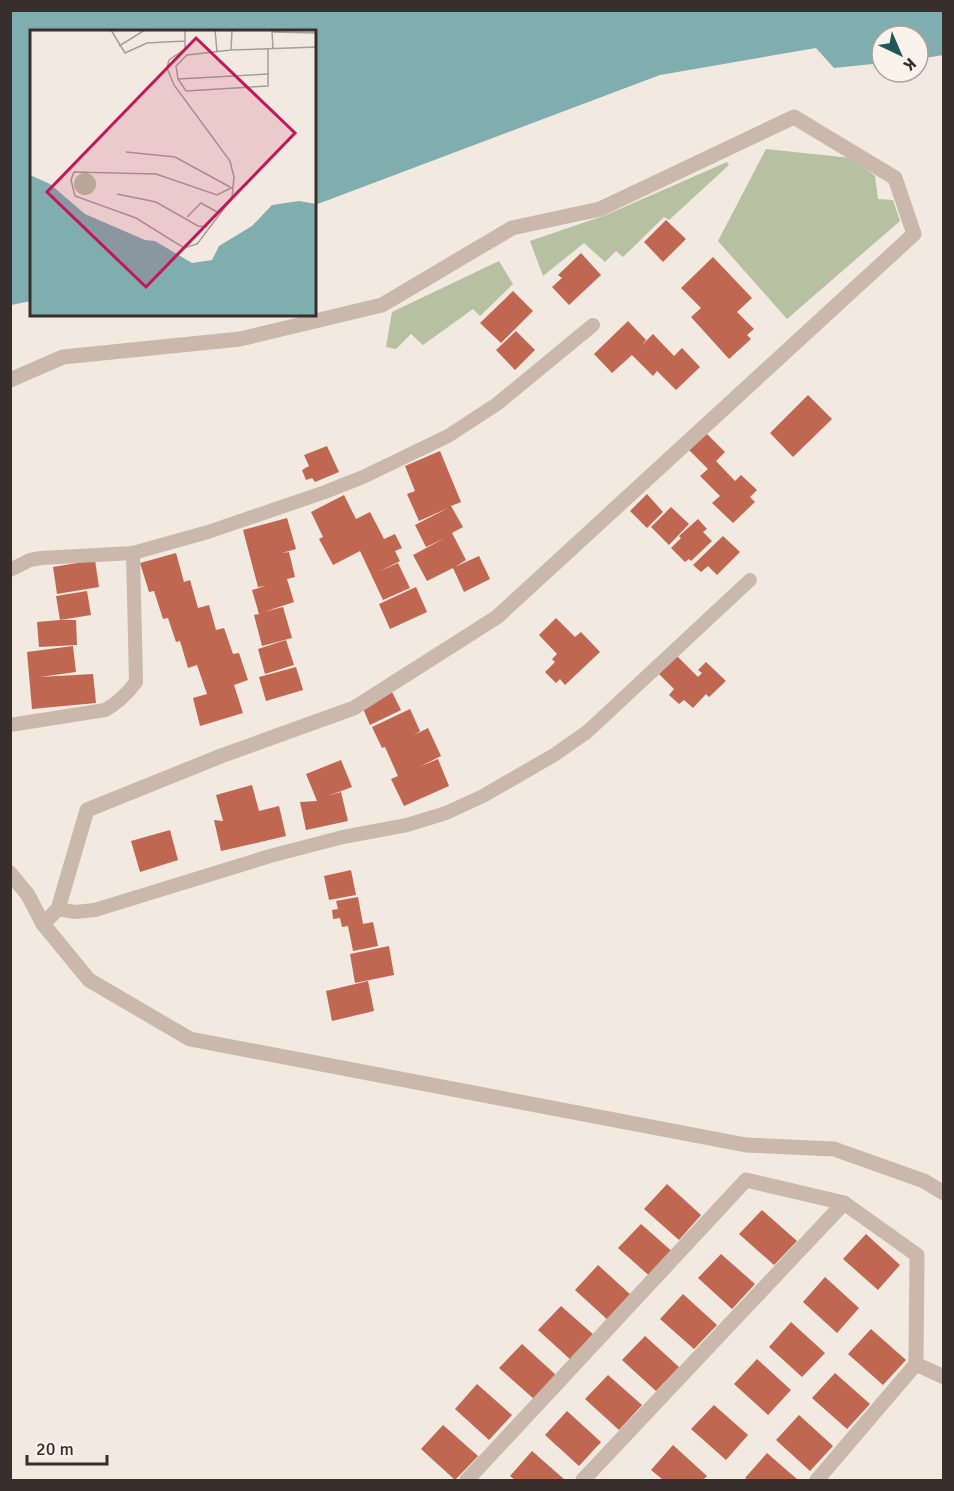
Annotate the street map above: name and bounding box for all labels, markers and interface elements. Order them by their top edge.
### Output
north arrow [870,24,930,84]
inset map [30,30,316,316]
text: K [899,53,920,75]
scale bar [27,1428,106,1466]
text: 20 m [36,1438,74,1460]

